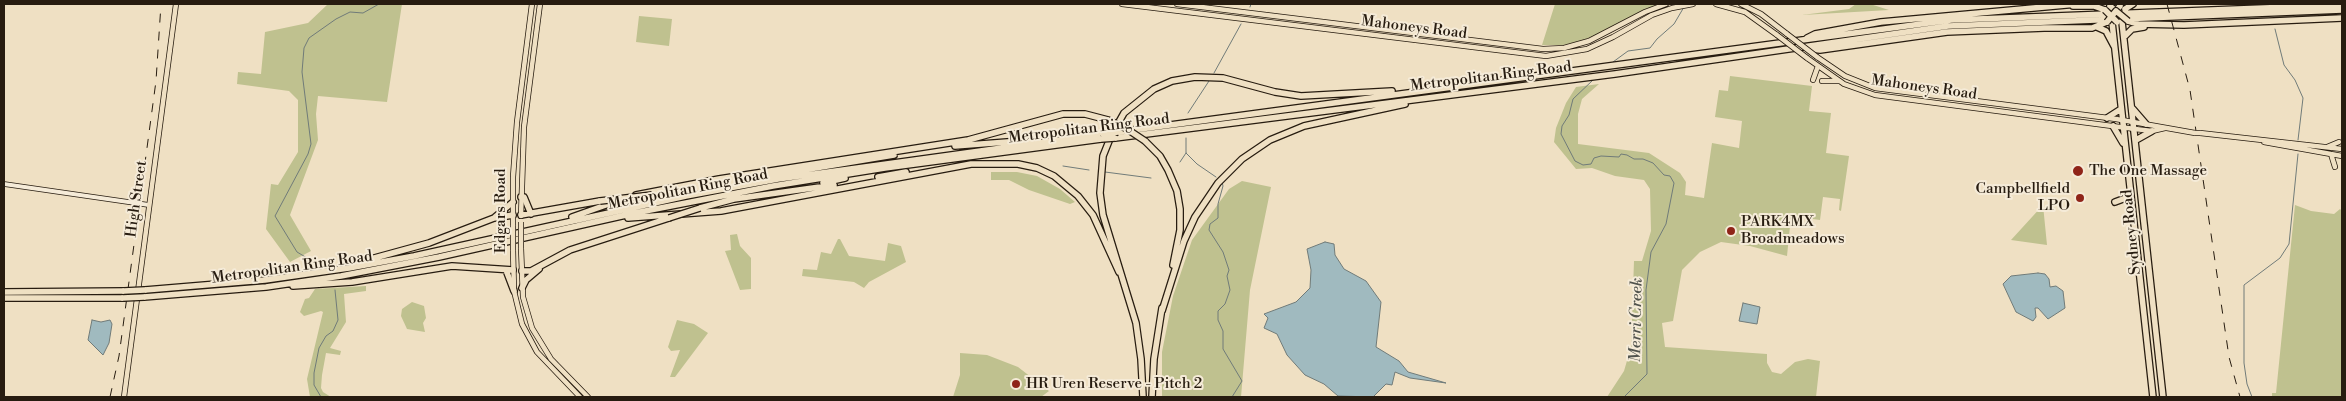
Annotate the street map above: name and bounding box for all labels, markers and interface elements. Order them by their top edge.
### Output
street label: Mahoneys Road [1360,13,1468,43]
street label: Metropolitan Ring Road [1409,58,1573,96]
street label: Mahoneys Road [1870,72,1978,104]
street label: Metropolitan Ring Road [1007,110,1171,148]
street label: High Street [123,159,151,239]
place label: The One Massage [2089,162,2207,180]
marker: The One Massage [2071,164,2085,178]
street label: Metropolitan Ring Road [607,166,769,214]
street label: Edgars Road [492,168,510,254]
place label: Campbellfield LPO [1976,180,2070,215]
street label: Sydney Road [2119,189,2145,275]
marker: Campbellfield LPO [2074,192,2086,204]
place label: PARK4MX Broadmeadows [1741,213,1844,248]
marker: PARK4MX Broadmeadows [1725,225,1737,237]
street label: Metropolitan Ring Road [210,248,374,288]
water label: Merri Creek [1627,278,1647,362]
place label: HR Uren Reserve - Pitch 2 [1026,375,1202,393]
marker: HR Uren Reserve - Pitch 2 [1010,378,1022,390]

